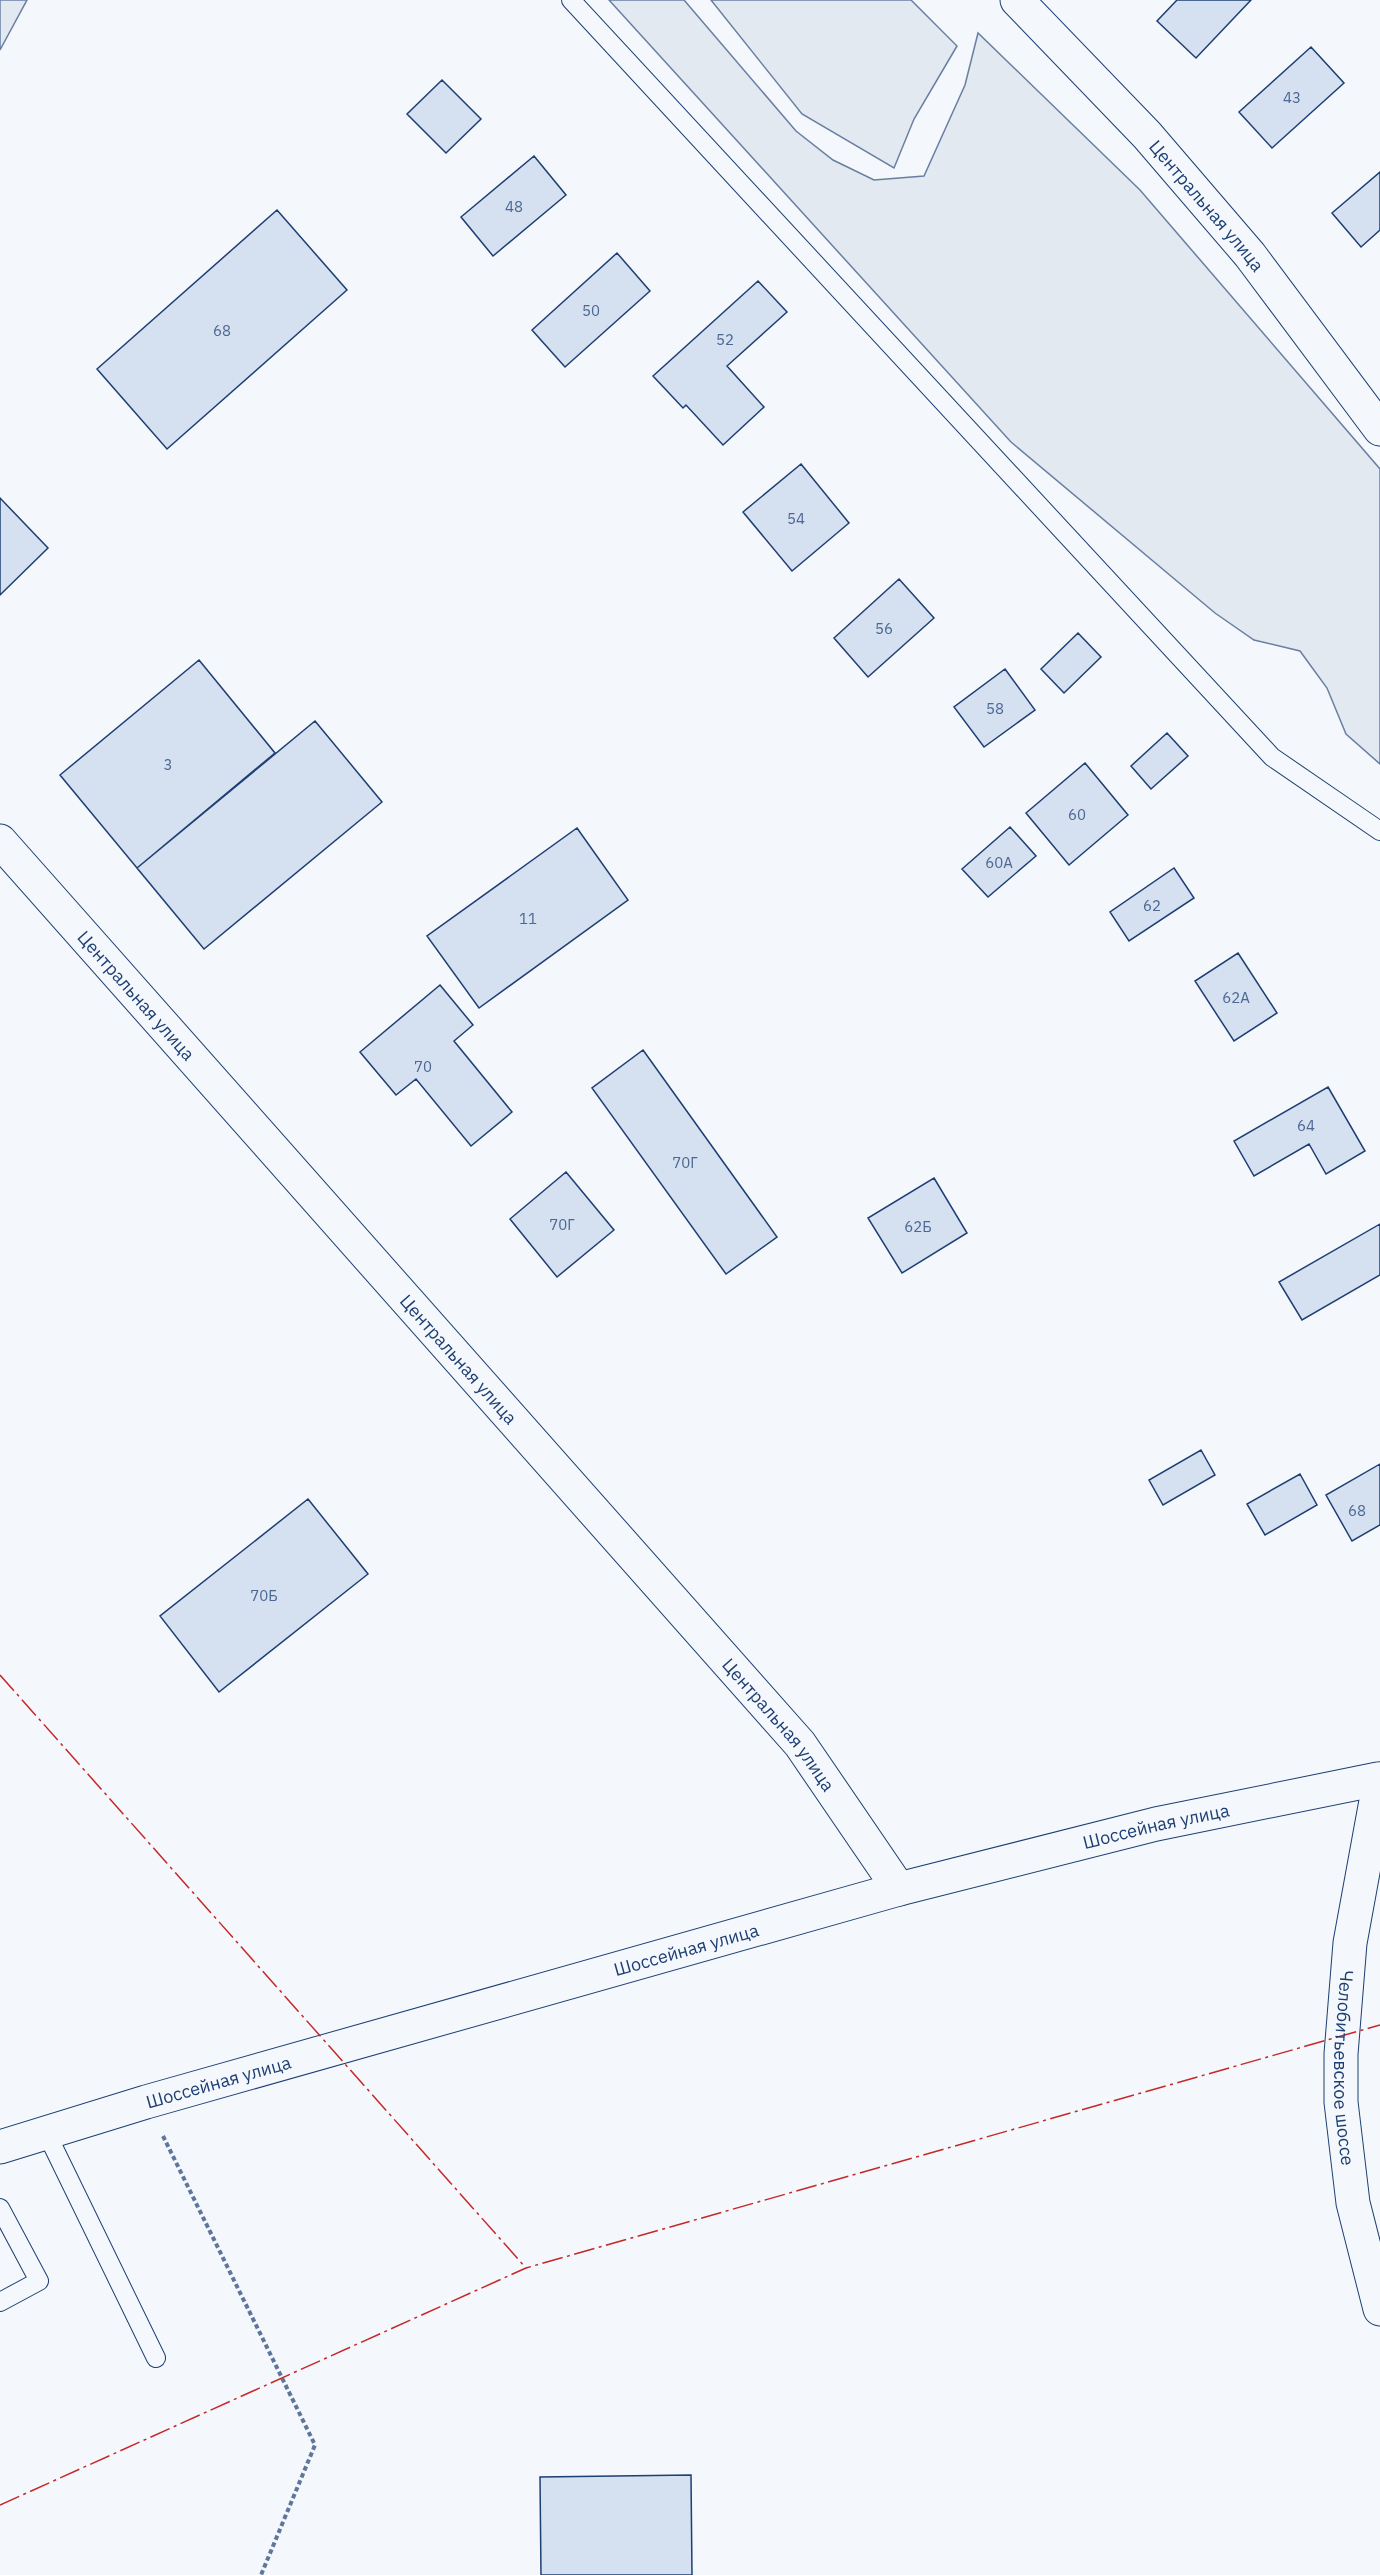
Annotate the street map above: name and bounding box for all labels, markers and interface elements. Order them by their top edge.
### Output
house number: 43 [1283,88,1301,107]
street label: Центральная улица [1145,135,1270,276]
house number: 48 [505,197,523,216]
house number: 50 [582,301,600,320]
house number: 68 [213,321,231,340]
house number: 52 [716,330,734,349]
house number: 54 [787,509,805,528]
house number: 56 [875,619,893,638]
house number: 58 [986,699,1004,718]
house number: 3 [163,755,173,774]
house number: 60 [1068,805,1086,824]
house number: 60А [985,853,1013,872]
house number: 62 [1143,896,1161,915]
house number: 11 [519,909,537,928]
street label: Центральная улица [73,925,200,1065]
house number: 62А [1222,988,1250,1007]
house number: 70 [414,1057,432,1076]
house number: 64 [1297,1116,1315,1135]
house number: 70Г [672,1153,698,1172]
house number: 70Г [549,1215,575,1234]
house number: 62Б [904,1217,932,1236]
street label: Центральная улица [395,1289,523,1429]
house number: 68 [1348,1501,1366,1520]
house number: 70Б [250,1586,278,1605]
street label: Центральная улица [718,1653,840,1796]
street label: Шоссейная улица [1080,1798,1232,1854]
street label: Шоссейная улица [611,1918,762,1981]
street label: Челобитьевское шоссе [1329,1969,1360,2167]
street label: Шоссейная улица [143,2050,294,2113]

